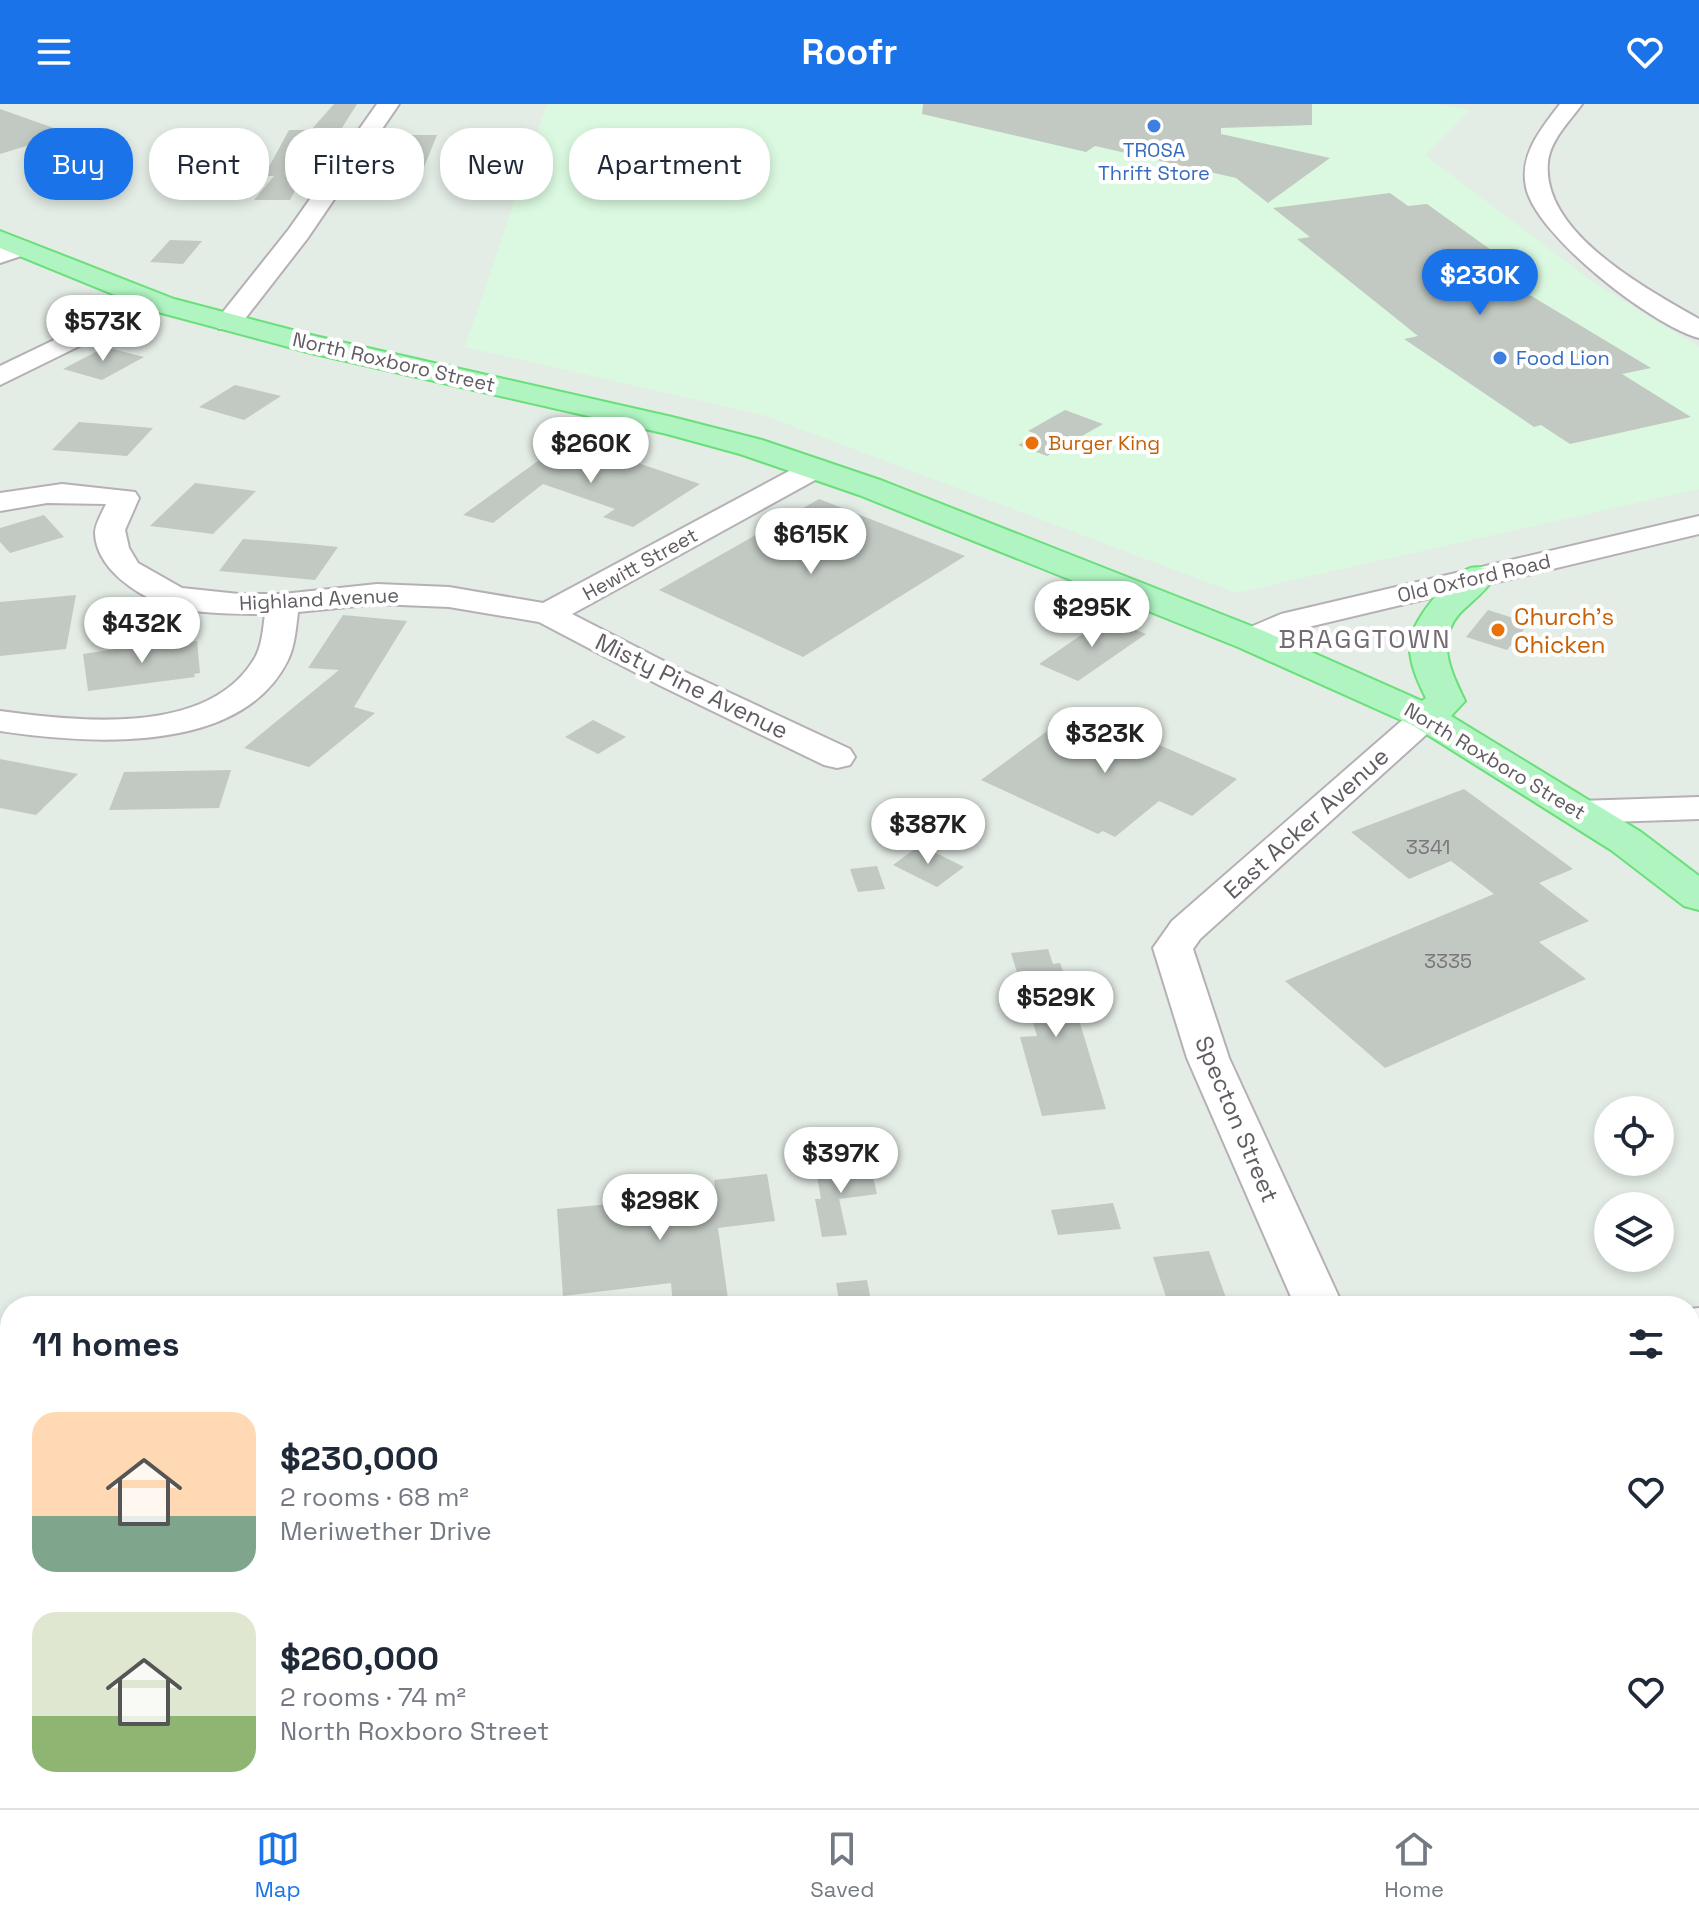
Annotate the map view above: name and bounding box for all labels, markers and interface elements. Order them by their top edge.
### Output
text: Roofr [801,29,898,75]
icon: menu [32,30,76,74]
icon: heart [1623,30,1667,74]
marker: TROSA Thrift Store [1145,117,1163,135]
chip: Buy [24,128,133,200]
chip: Rent [149,128,269,200]
chip: Filters [285,128,424,200]
chip: New [440,128,553,200]
chip: Apartment [569,128,770,200]
place label: TROSA Thrift Store [1098,137,1210,186]
pin: $230K [1424,249,1536,317]
text: $230K [1440,258,1520,292]
pin: $573K [47,295,159,363]
text: $573K [64,304,142,338]
street label: North Roxboro Street [290,326,498,398]
place label: Food Lion [1516,345,1610,371]
marker: Food Lion [1491,349,1509,367]
pin: $260K [535,417,647,485]
text: $260K [551,426,631,460]
place label: Burger King [1048,430,1160,456]
marker: Burger King [1023,434,1041,452]
pin: $615K [755,508,867,576]
text: $615K [773,517,849,551]
street label: Hewitt Street [578,522,702,606]
street label: Old Oxford Road [1395,548,1553,608]
pin: $295K [1036,581,1148,649]
street label: Highland Avenue [238,582,400,616]
text: $295K [1052,590,1132,624]
pin: $432K [86,597,198,665]
place label: Church's Chicken [1514,601,1614,660]
text: $432K [102,606,182,640]
marker: Church's Chicken [1489,621,1507,639]
district label: BRAGGTOWN [1278,622,1452,656]
street label: Misty Pine Avenue [590,626,794,746]
street label: North Roxboro Street [1400,697,1590,825]
pin: $323K [1049,707,1161,775]
text: $323K [1065,716,1145,750]
street label: East Acker Avenue [1217,741,1395,905]
pin: $387K [872,798,984,866]
text: $387K [889,807,967,841]
house number: 3341 [1406,834,1450,860]
house number: 3335 [1424,948,1472,974]
pin: $529K [1000,971,1112,1039]
text: $529K [1017,980,1095,1014]
street label: Specton Street [1188,1031,1286,1207]
map controls [1594,1096,1674,1272]
button: locate [1594,1096,1674,1176]
pin: $397K [785,1127,897,1195]
text: $397K [802,1136,880,1170]
pin: $298K [604,1174,716,1242]
text: $298K [620,1183,700,1217]
button: layers [1594,1192,1674,1272]
icon: filters [1624,1322,1668,1366]
text: 11 homes [32,1323,180,1366]
text: $230,000 [280,1437,439,1480]
icon: home [96,1444,192,1540]
icon: heart [1624,1470,1668,1514]
text: 2 rooms · 68 m² [280,1480,469,1514]
text: Meriwether Drive [280,1514,492,1548]
text: $260,000 [280,1637,439,1680]
icon: home [96,1644,192,1740]
icon: heart [1624,1670,1668,1714]
text: 2 rooms · 74 m² [280,1680,466,1714]
text: North Roxboro Street [280,1714,549,1748]
tab: Map [255,1827,301,1903]
tab: Saved [810,1827,875,1903]
tab: Home [1384,1827,1444,1903]

